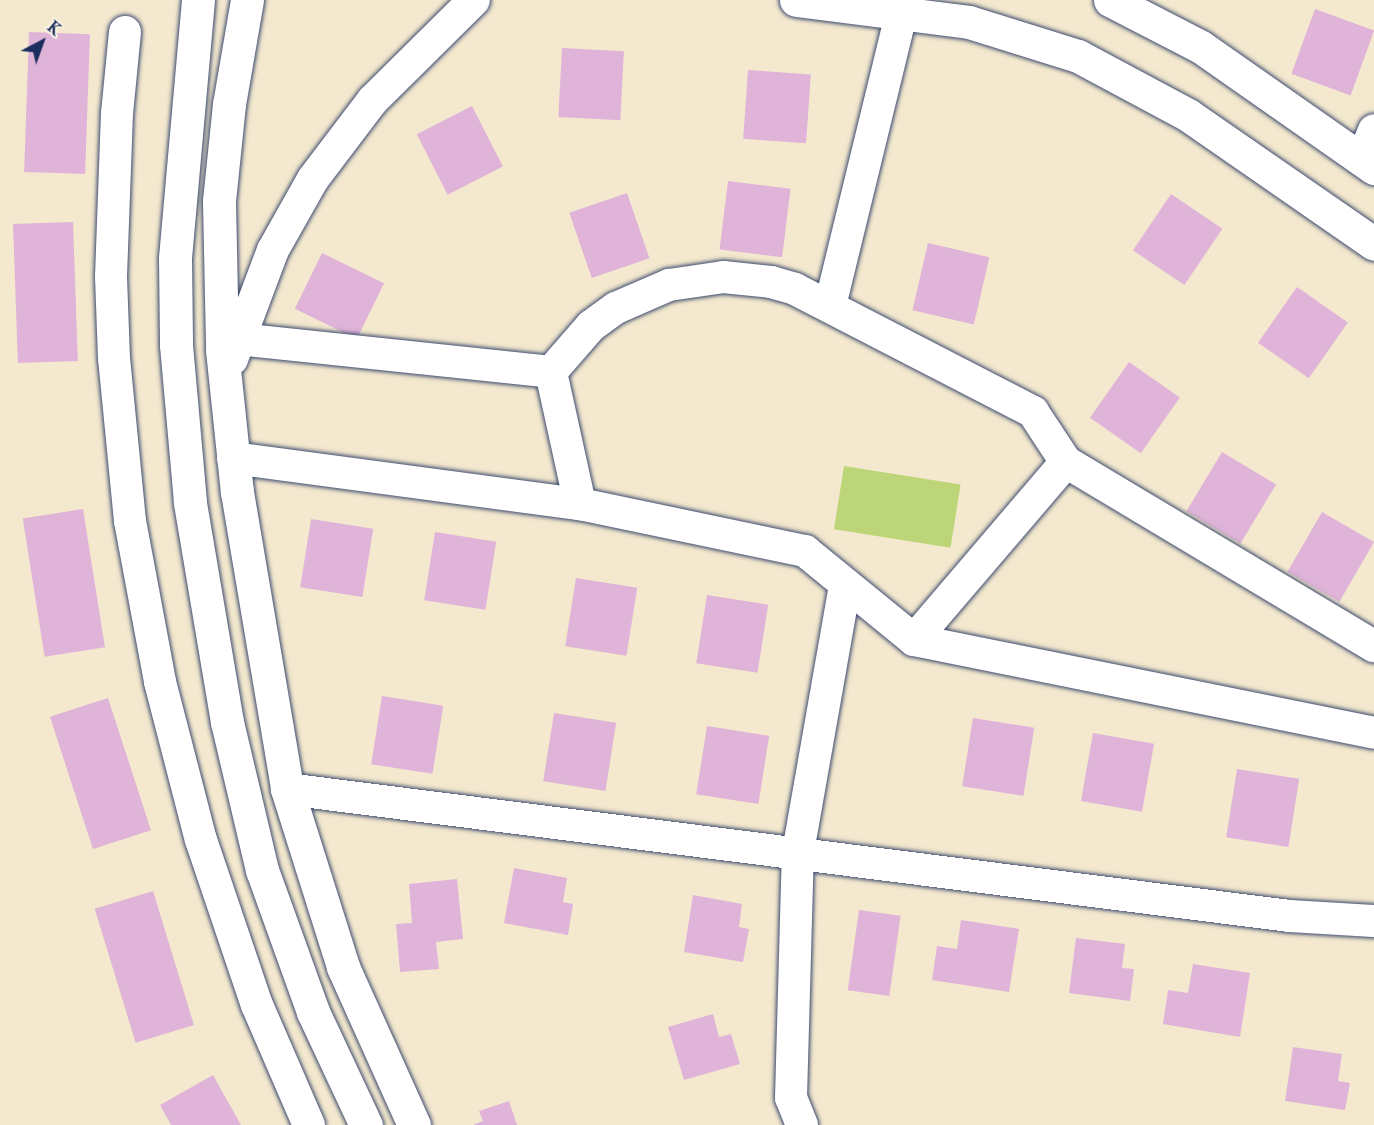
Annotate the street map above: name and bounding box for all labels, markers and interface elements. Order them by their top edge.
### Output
north arrow [12,12,72,72]
text: K [44,17,65,39]

